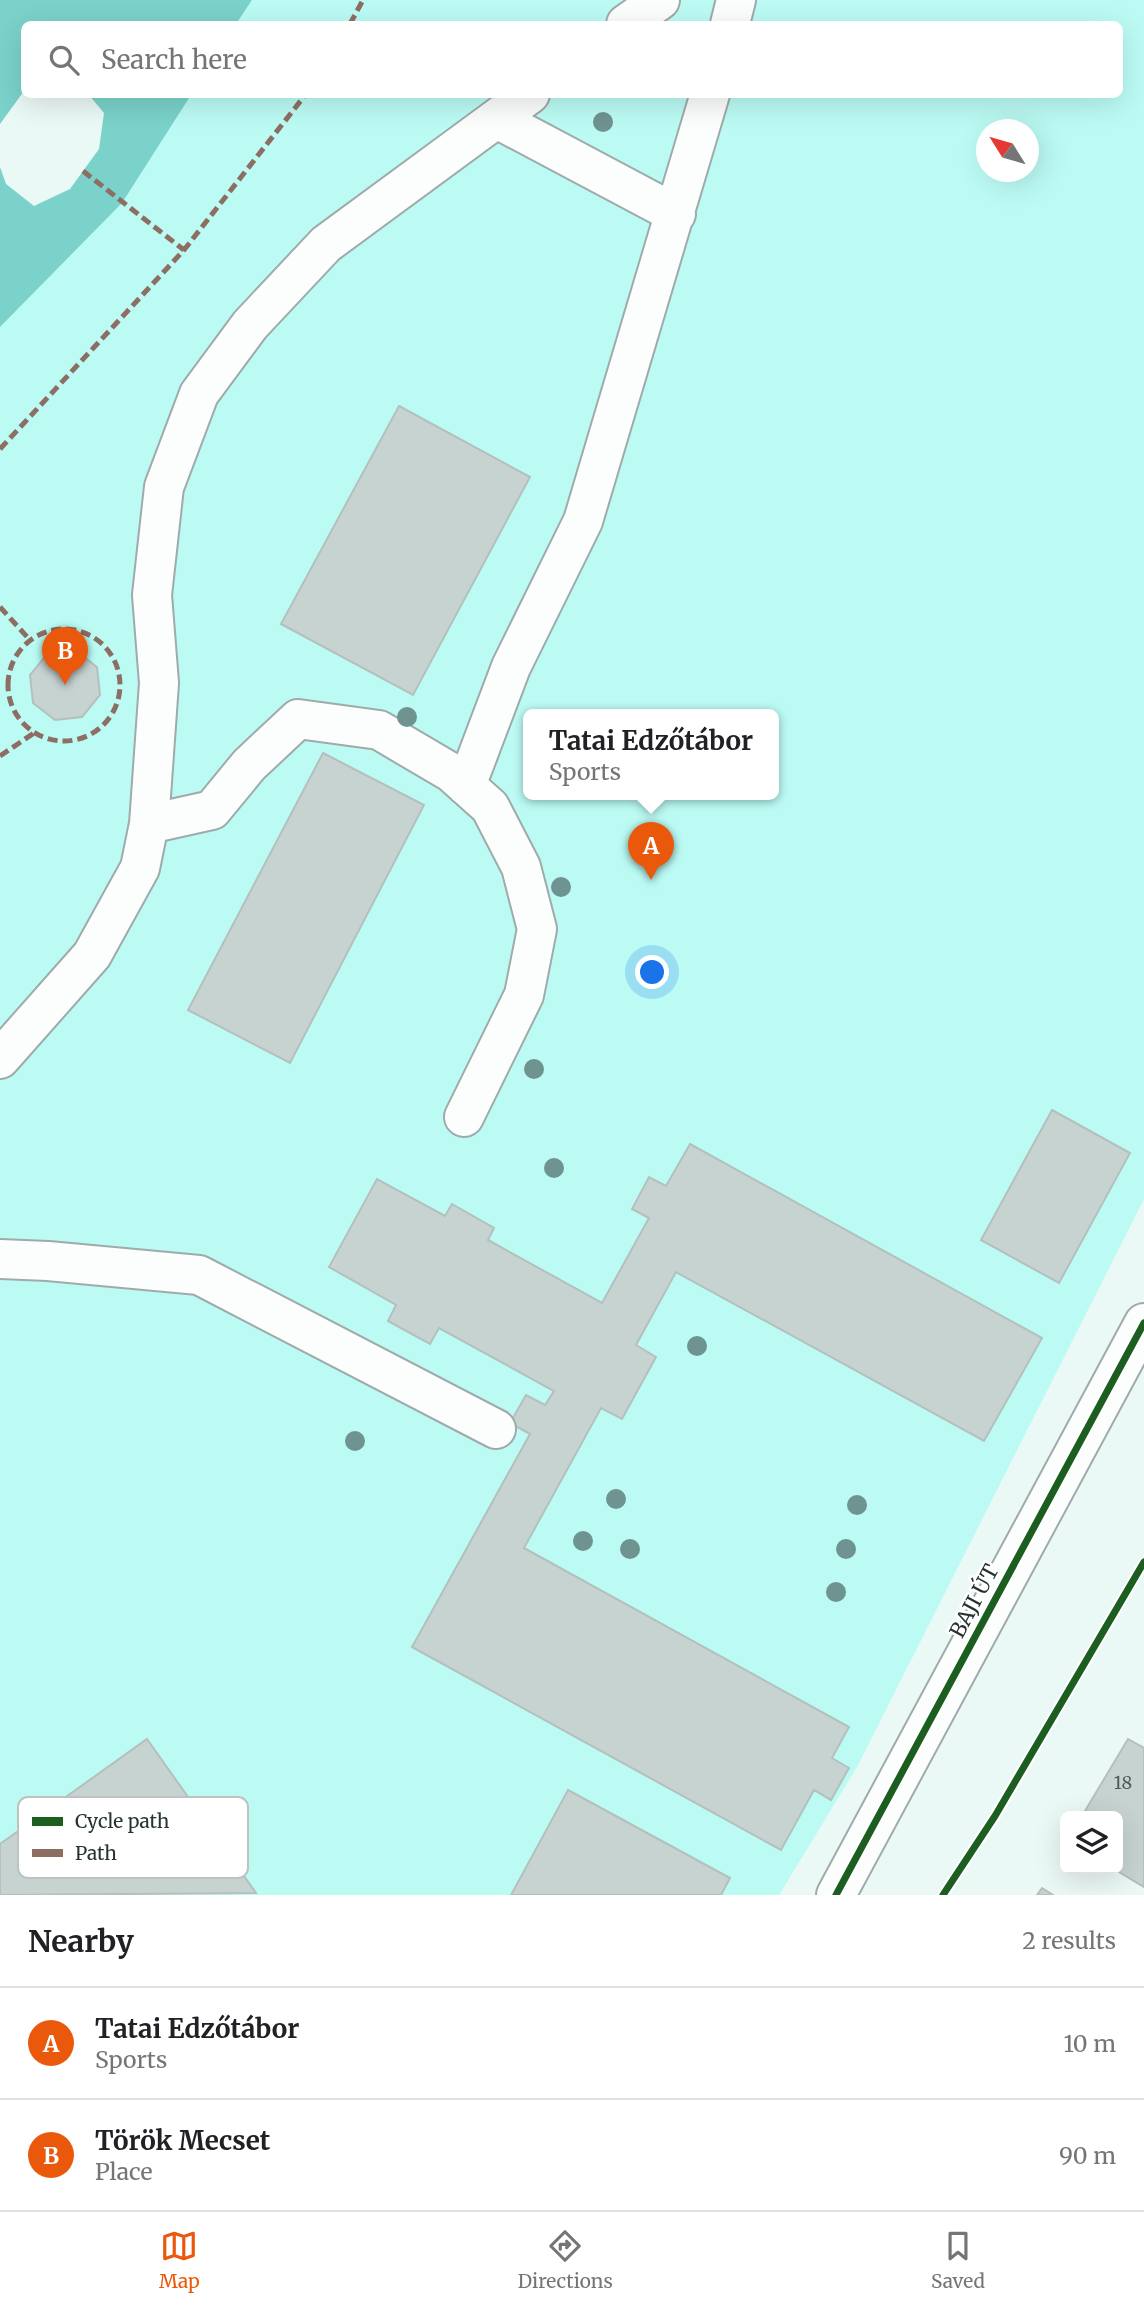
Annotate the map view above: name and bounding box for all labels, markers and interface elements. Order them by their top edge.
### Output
search box [21,21,1123,98]
icon: search [45,41,83,79]
text: Search here [101,43,247,76]
north arrow [976,119,1039,182]
pin: B [42,627,88,685]
popup [523,709,779,800]
text: Tatai Edzőtábor [549,724,753,757]
text: Sports [549,757,621,786]
pin: A [628,822,674,880]
your location [635,955,669,989]
street label: BAJI ÚT [943,1559,1005,1642]
house number: 18 [1114,1771,1132,1794]
legend [18,1797,248,1878]
text: Cycle path [75,1809,170,1833]
map controls [1060,1811,1123,1874]
button: layers [1060,1811,1123,1874]
text: Path [75,1841,117,1865]
text: Nearby [28,1922,134,1960]
text: 2 results [1022,1926,1116,1955]
text: Tatai Edzőtábor [95,2012,299,2045]
text: A [43,2029,59,2058]
text: 10 m [1063,2029,1116,2058]
text: Sports [95,2045,167,2074]
text: Török Mecset [95,2124,270,2157]
text: B [43,2141,59,2170]
text: 90 m [1059,2141,1116,2170]
text: Place [95,2157,152,2186]
tab: Map [159,2227,200,2293]
tab: Directions [518,2227,613,2293]
tab: Saved [931,2227,985,2293]

